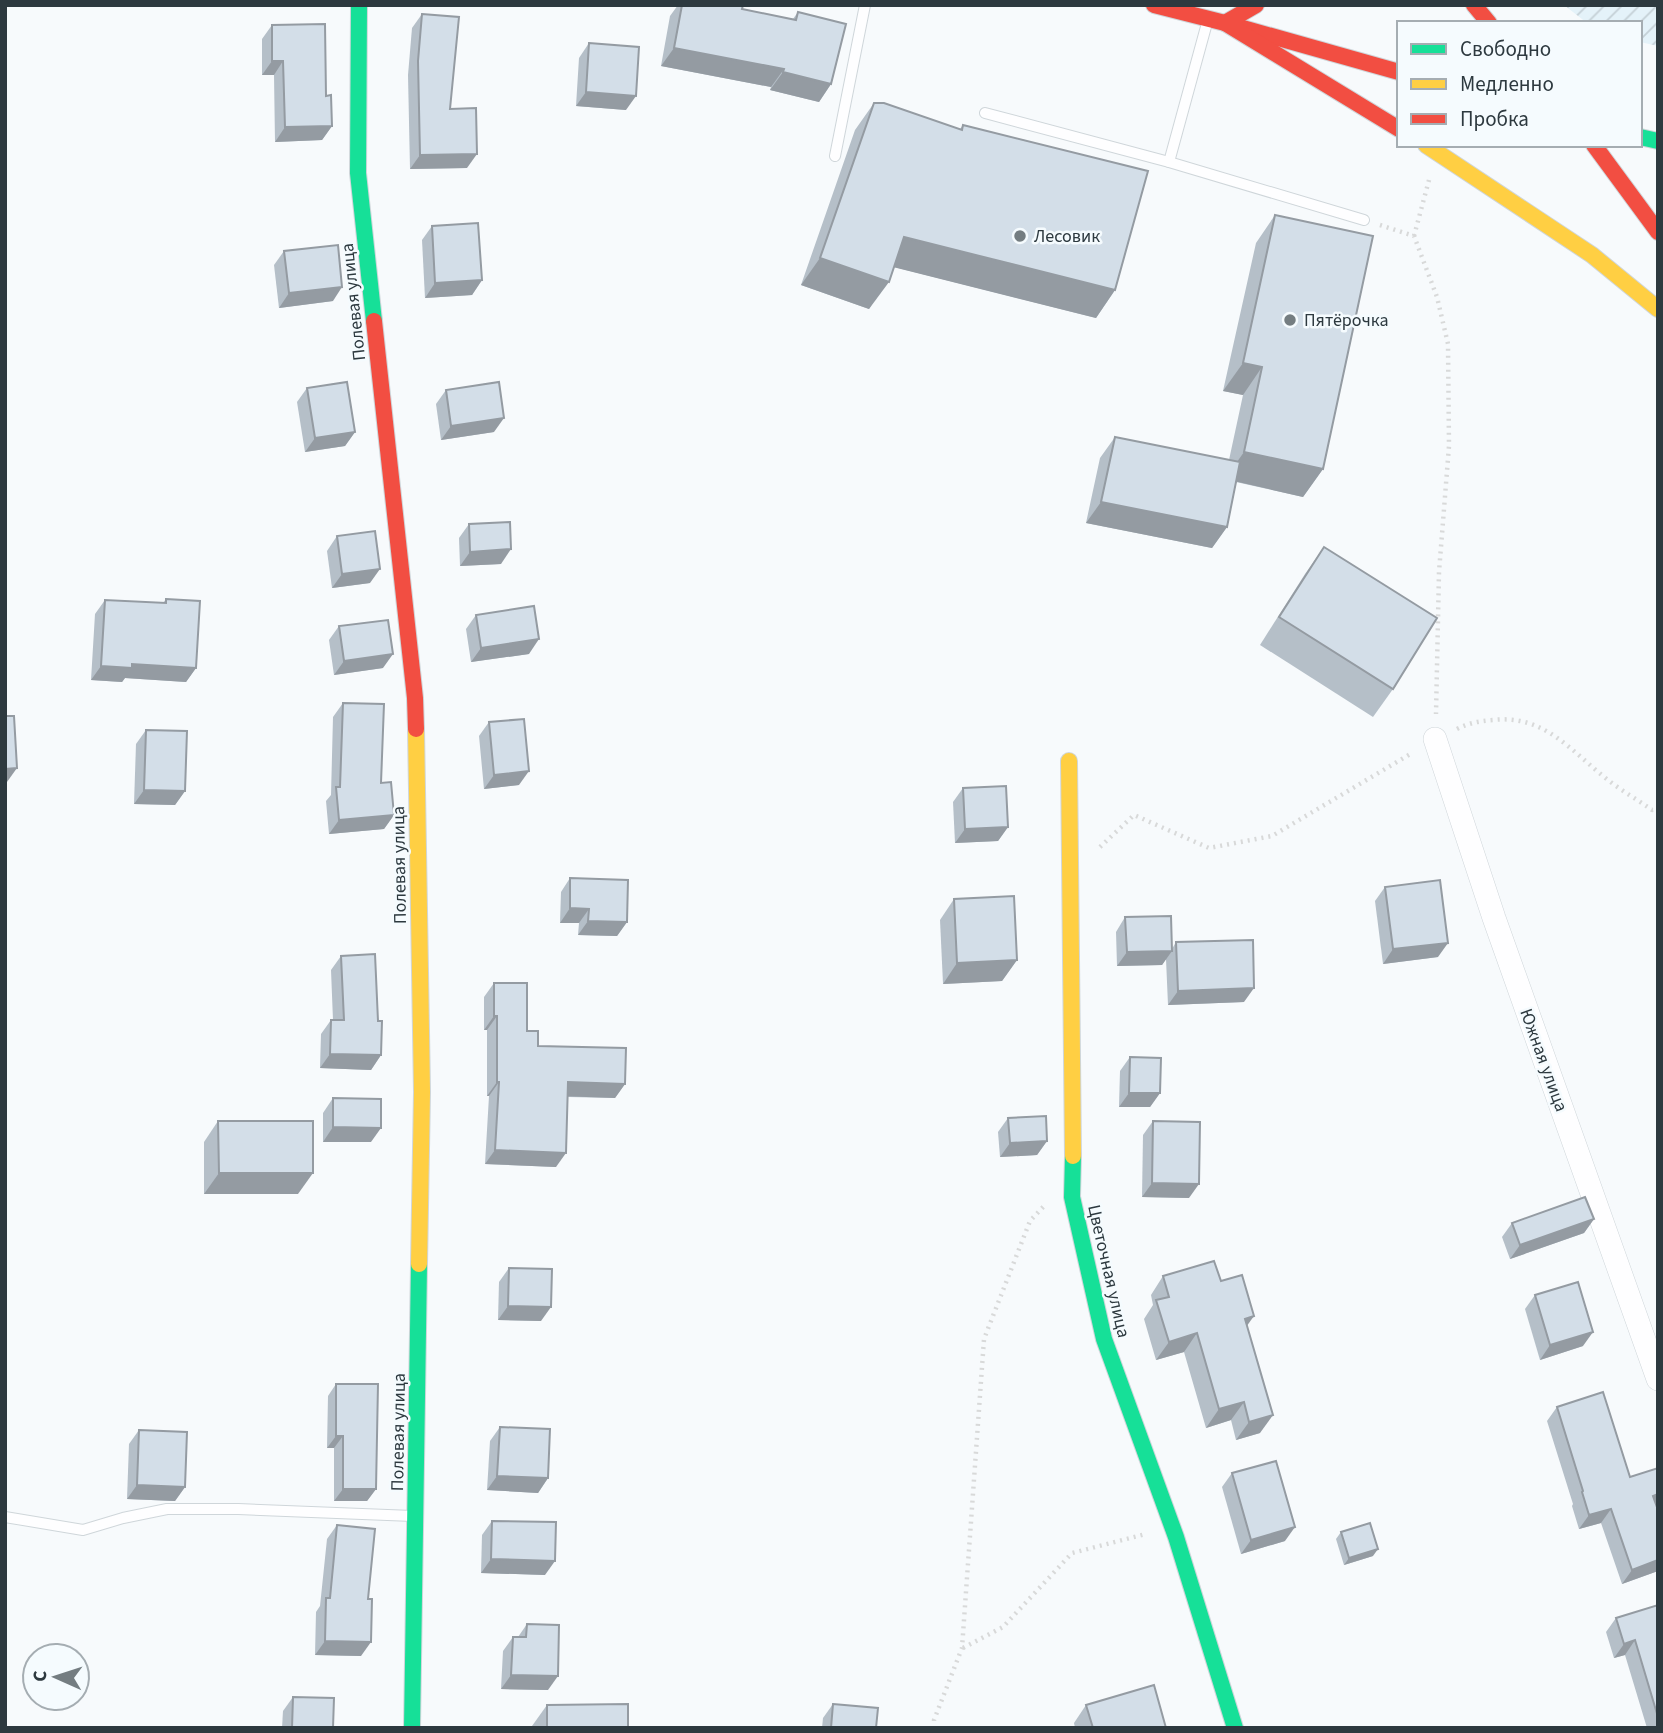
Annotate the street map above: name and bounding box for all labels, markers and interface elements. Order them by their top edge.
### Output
legend [1397,21,1642,147]
text: Свободно [1460,34,1551,64]
text: Медленно [1460,69,1554,99]
text: Пробка [1460,104,1529,134]
place label: Лесовик [1034,224,1100,249]
marker: Лесовик [1012,228,1028,244]
street label: Полевая улица [335,242,372,362]
place label: Пятёрочка [1304,308,1389,333]
marker: Пятёрочка [1282,312,1298,328]
street label: Полевая улица [386,806,413,924]
street label: Южная улица [1513,1005,1574,1115]
street label: Цветочная улица [1081,1202,1136,1340]
street label: Полевая улица [385,1373,412,1491]
north arrow [21,1642,91,1712]
text: С [27,1670,54,1682]

